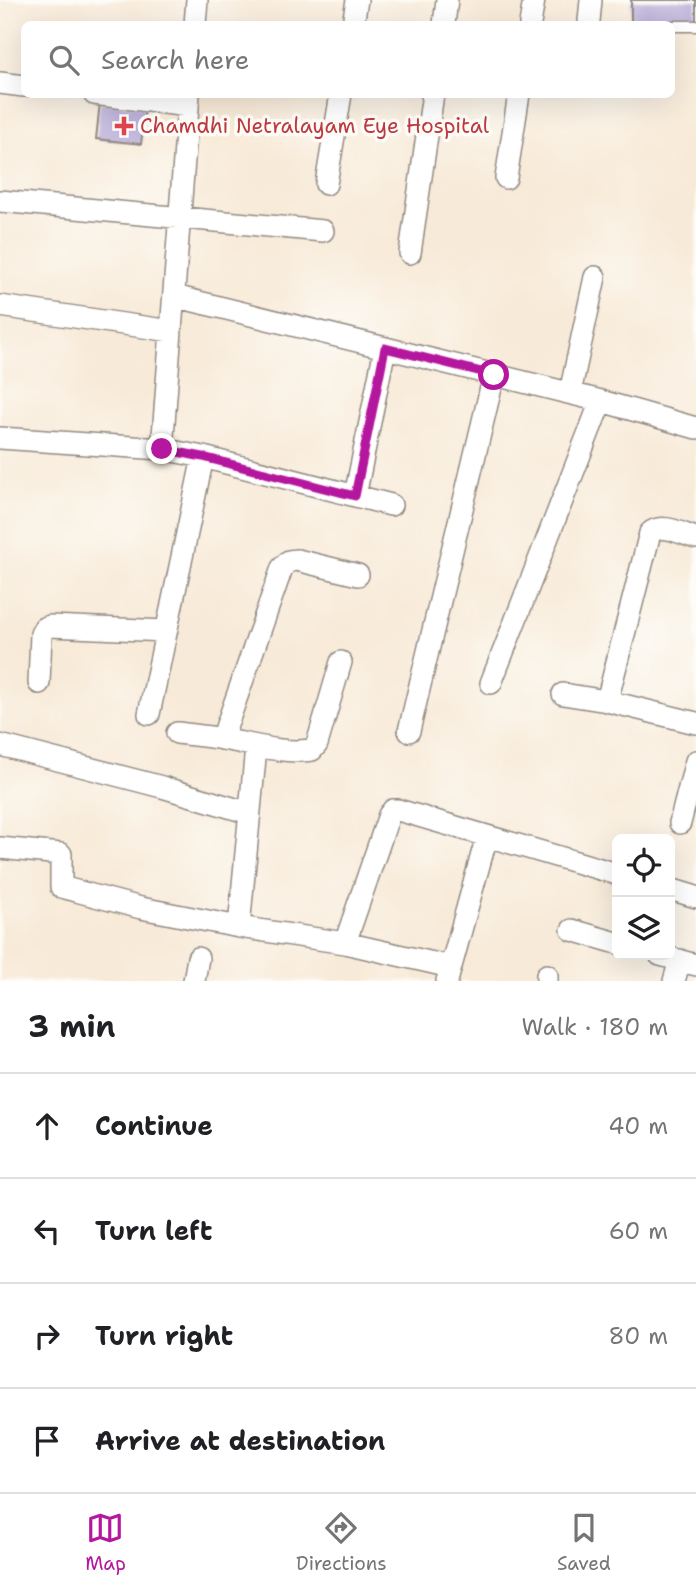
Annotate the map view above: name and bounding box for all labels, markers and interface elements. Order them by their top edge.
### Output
search box [21,21,675,98]
icon: search [45,41,83,79]
text: Search here [101,42,250,77]
place label: Chamdhi Netralayam Eye Hospital [140,112,490,140]
marker: Chamdhi Netralayam Eye Hospital [114,116,134,136]
route start [478,359,509,390]
route end [146,433,177,464]
map controls [612,834,675,960]
button: locate [612,834,675,897]
button: layers [612,897,675,960]
text: 3 min [28,1006,115,1047]
text: Walk · 180 m [522,1012,668,1042]
icon: ahead [28,1107,66,1145]
text: Continue [95,1108,213,1143]
text: 40 m [608,1111,668,1141]
icon: left [28,1212,66,1250]
text: Turn left [95,1213,212,1248]
text: 60 m [609,1216,668,1246]
icon: right [28,1317,66,1355]
text: Turn right [95,1318,233,1353]
text: 80 m [609,1321,668,1351]
icon: arrive [28,1422,66,1460]
text: Arrive at destination [95,1423,385,1458]
tab: Map [85,1509,126,1576]
tab: Directions [296,1509,387,1576]
tab: Saved [557,1509,611,1576]

